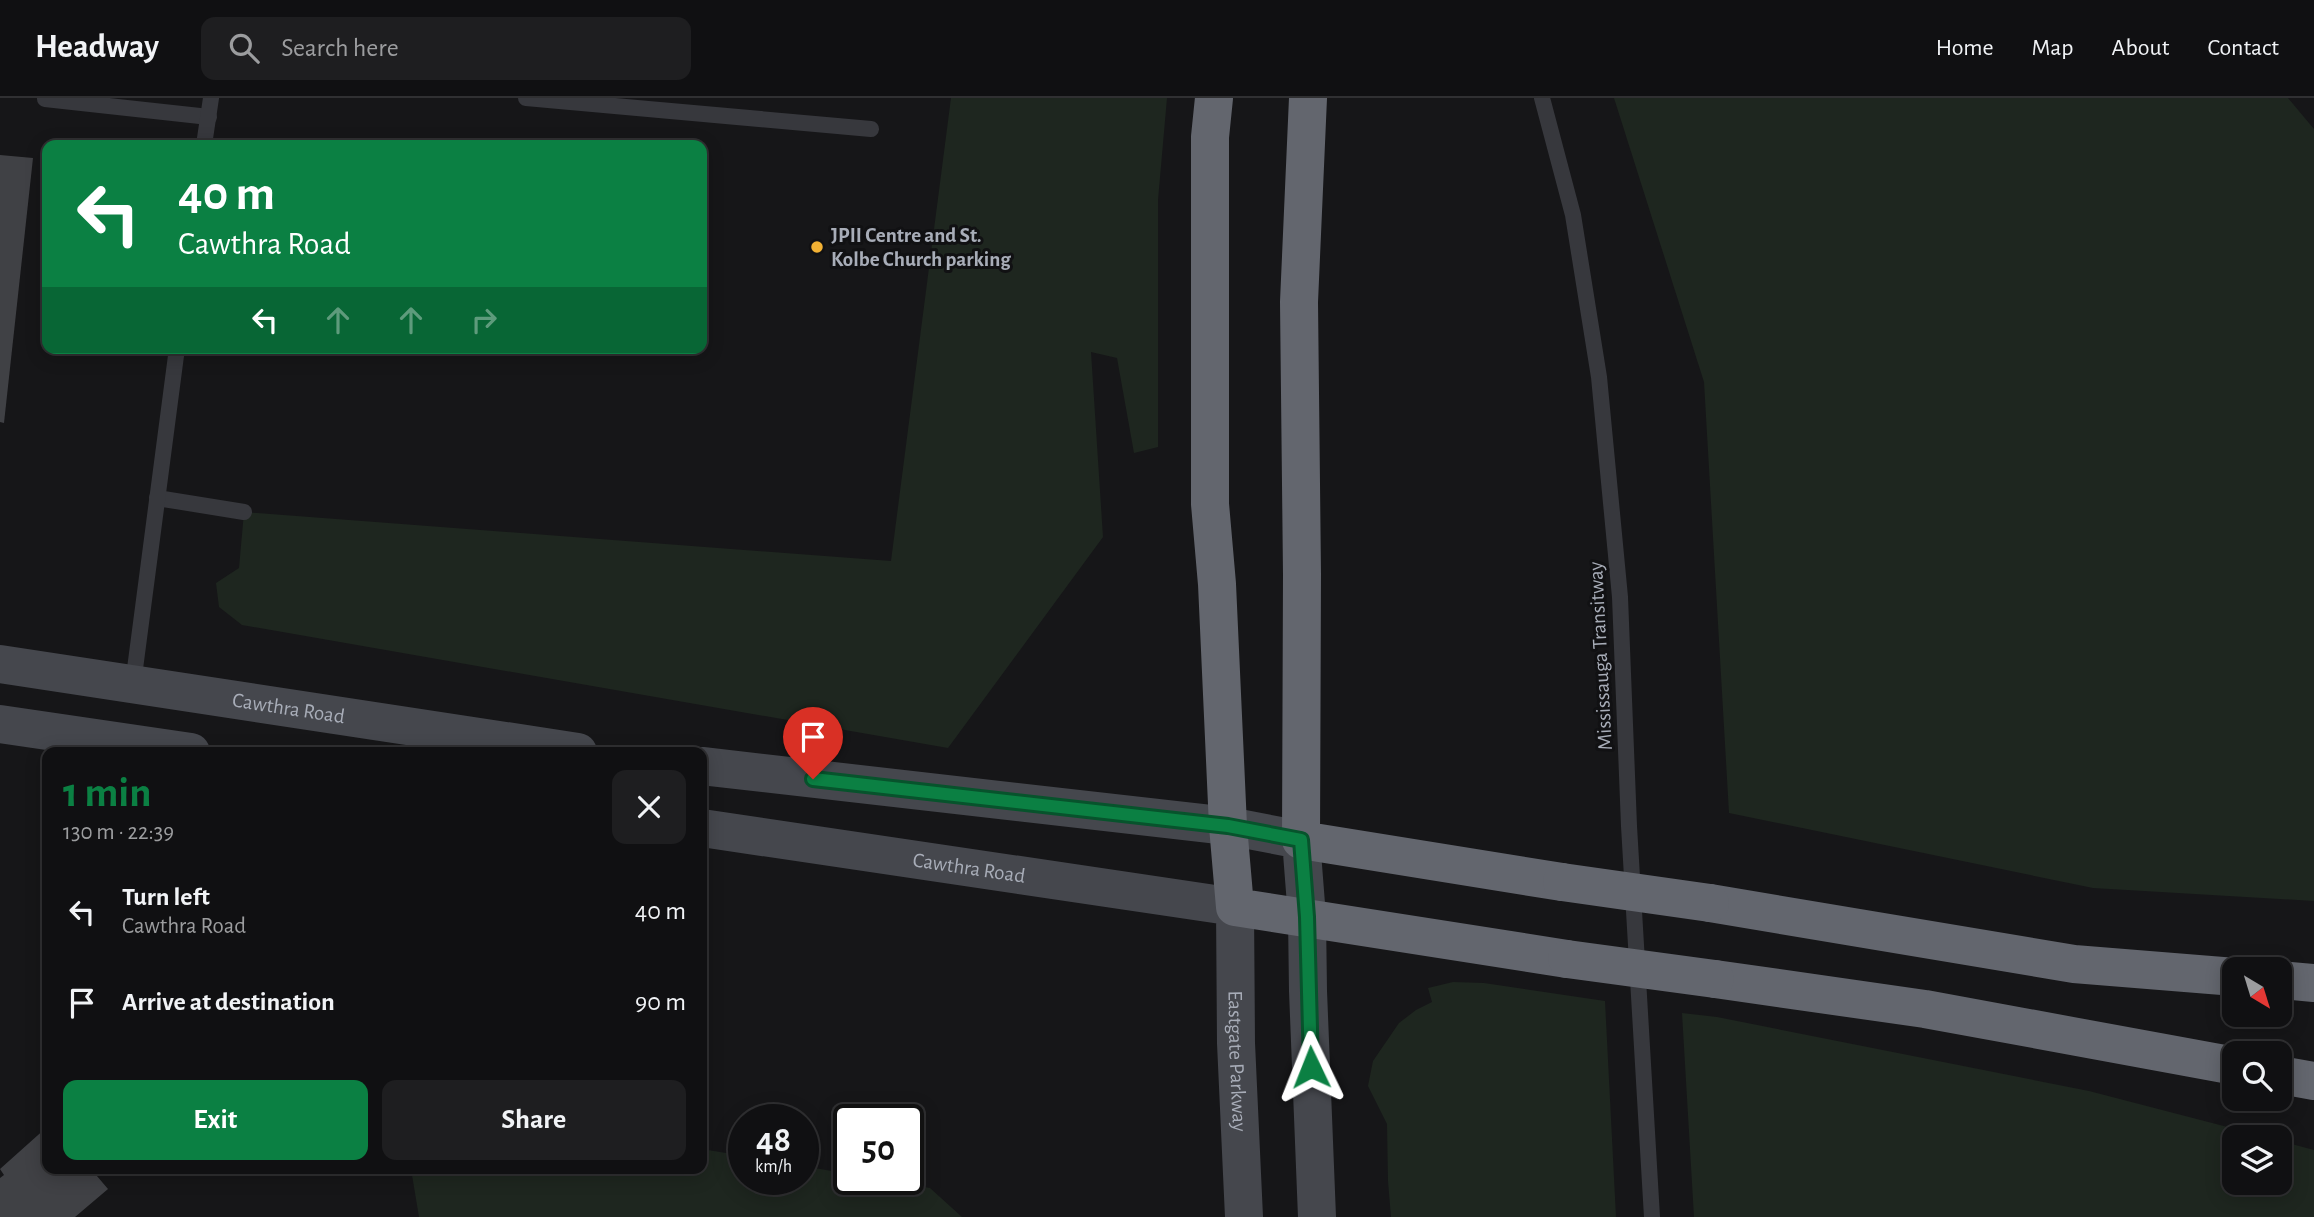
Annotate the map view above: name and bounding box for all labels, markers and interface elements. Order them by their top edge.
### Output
search box [201,17,691,80]
icon: search [225,29,263,67]
text: Headway [35,31,159,64]
text: Search here [281,35,399,61]
text: Home [1936,36,1994,60]
text: Map [2032,36,2074,60]
text: About [2112,36,2169,60]
text: Contact [2207,36,2279,60]
icon: left [63,168,154,259]
text: 40 m [178,170,275,219]
place label: JPII Centre and St. Kolbe Church parking [831,225,1011,270]
text: Cawthra Road [178,228,351,260]
marker: JPII Centre and St. Kolbe Church parking [809,239,825,255]
icon: left [246,301,284,339]
icon: ahead [319,301,357,339]
icon: ahead [392,301,430,339]
icon: right [465,301,503,339]
street label: Mississauga Transitway [1585,561,1616,751]
street label: Cawthra Road [231,690,346,727]
pin [783,707,843,779]
icon: arrive [794,718,832,756]
button: close [612,770,686,844]
text: 1 min [63,772,152,814]
text: 130 m · 22:39 [63,821,174,844]
street label: Cawthra Road [911,849,1027,887]
text: Turn left [122,884,210,910]
icon: left [63,893,101,931]
text: 40 m [635,898,686,924]
text: Cawthra Road [122,915,246,938]
north arrow [2222,957,2292,1027]
map controls [2222,957,2292,1195]
icon: arrive [63,984,101,1022]
text: Arrive at destination [122,989,335,1015]
text: 90 m [635,989,686,1015]
street label: Eastgate Parkway [1225,990,1250,1132]
position arrow [1274,1030,1348,1104]
button: search [2222,1041,2292,1111]
button: Exit [63,1080,368,1160]
button: Share [382,1080,686,1160]
speed limit sign: 50 [833,1104,924,1195]
text: 48 [756,1123,791,1158]
button: layers [2222,1125,2292,1195]
text: km/h [755,1158,792,1176]

